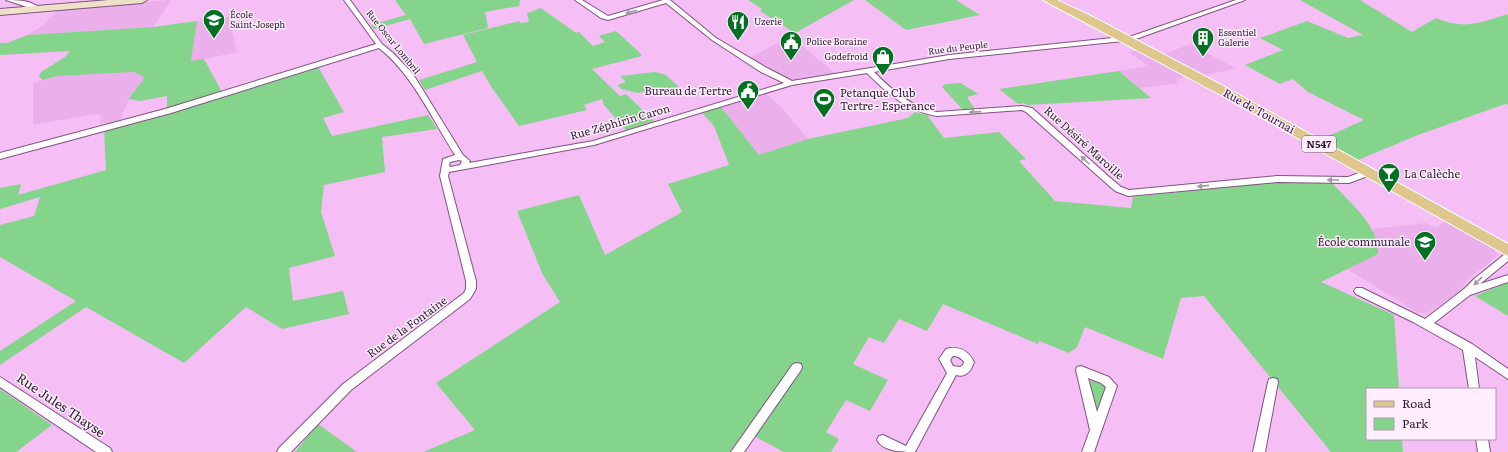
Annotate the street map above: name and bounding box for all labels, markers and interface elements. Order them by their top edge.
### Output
street label: Rue Oscar Lombril [363,6,424,77]
school or university icon: École Saint-Joseph [201,7,227,40]
place label: École Saint-Joseph [230,7,285,31]
one-way arrow [624,9,636,15]
restaurant icon: Uzerie [725,9,751,42]
place label: Uzerie [754,14,782,28]
building icon: Essentiel Galerie [1190,25,1216,58]
place label: Essentiel Galerie [1218,25,1256,49]
public building icon: Police Boraine [778,29,804,62]
place label: Police Boraine [806,34,868,48]
street label: Rue du Peuple [927,36,989,58]
shop icon: Godefroid [870,44,896,77]
place label: Godefroid [824,49,868,63]
public building icon: Bureau de Tertre [735,78,761,111]
place label: Bureau de Tertre [644,82,732,98]
place label: Petanque Club Tertre - Esperance [840,84,935,113]
street label: Rue de Tournai [1221,84,1299,137]
sports icon: Petanque Club Tertre - Esperance [811,86,837,119]
street label: Rue Zéphirin Caron [568,99,672,143]
street label: Rue Désiré Maroille [1041,102,1128,183]
one-way arrow [969,108,981,115]
road number: N547 [1302,136,1336,152]
one-way arrow [1081,156,1090,165]
bar icon: La Calèche [1376,161,1402,194]
place label: La Calèche [1404,165,1461,181]
one-way arrow [1326,177,1339,183]
one-way arrow [1197,183,1209,189]
school or university icon: École communale [1412,229,1438,262]
place label: École communale [1318,233,1410,249]
one-way arrow [1473,276,1483,286]
street label: Rue de la Fontaine [363,292,450,361]
street label: Rue Jules Thayse [13,368,109,441]
legend [1366,388,1496,440]
text: Road [1402,394,1432,412]
text: Park [1402,414,1429,432]

